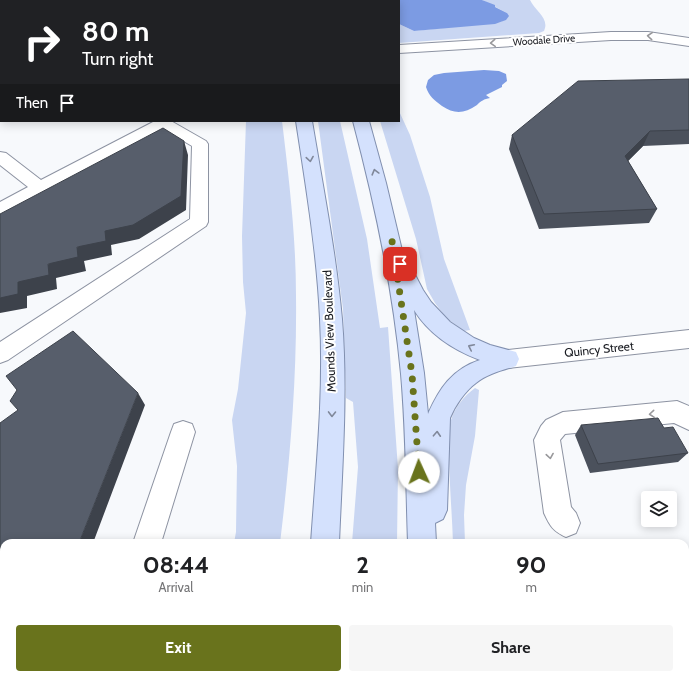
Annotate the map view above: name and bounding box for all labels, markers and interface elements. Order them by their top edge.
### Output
text: 80 m [82,14,149,48]
icon: right [16,16,68,68]
street label: Woodale Drive [512,31,576,49]
one-way arrow [647,32,653,41]
one-way arrow [490,39,496,48]
text: Turn right [82,48,153,70]
icon: arrive [56,92,78,114]
text: Then [16,94,48,112]
one-way arrow [305,156,314,163]
one-way arrow [372,169,380,175]
pin [383,247,417,281]
icon: arrive [389,253,411,275]
street label: Mounds View Boulevard [319,270,339,392]
street label: Quincy Street [564,338,634,360]
one-way arrow [468,344,476,352]
one-way arrow [649,410,655,419]
one-way arrow [328,411,336,417]
one-way arrow [433,431,441,437]
position arrow [398,451,440,493]
one-way arrow [545,452,554,459]
map controls [641,491,677,527]
button: layers [641,491,677,527]
text: 08:44 [143,550,209,579]
text: 2 [356,550,369,579]
text: 90 [516,550,546,579]
text: Arrival [159,579,193,595]
text: min [352,579,373,595]
text: m [525,579,537,595]
button: Exit [16,625,341,671]
button: Share [349,625,673,671]

